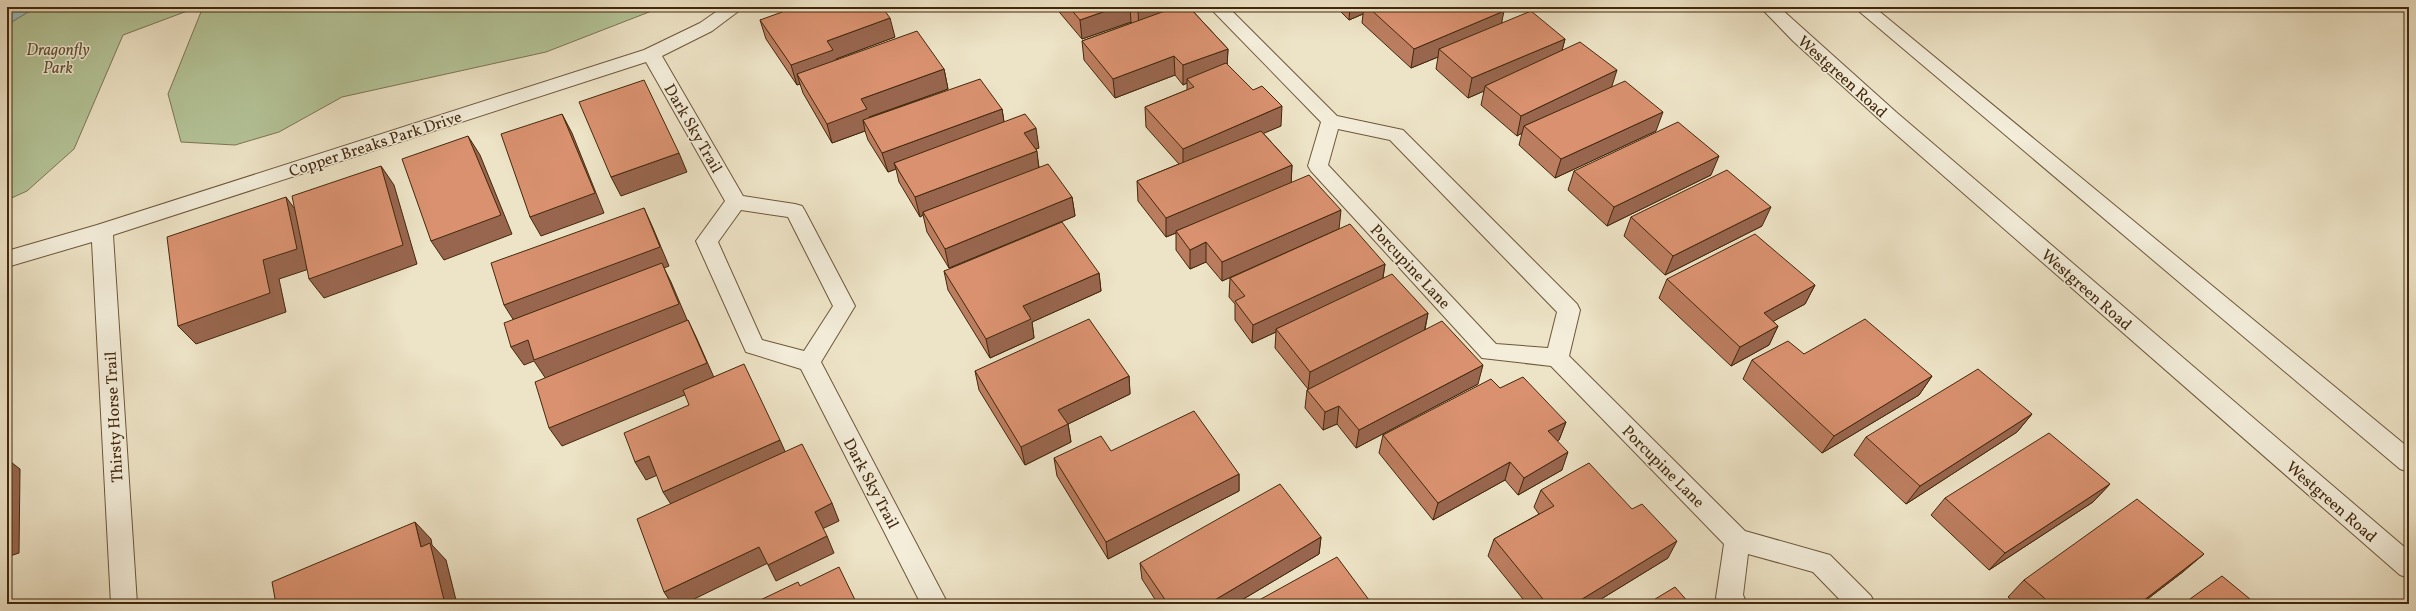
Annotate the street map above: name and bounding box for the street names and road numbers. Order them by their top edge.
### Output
street label: Westgreen Road [1792,31,1891,124]
street label: Dark Sky Trail [658,80,727,178]
street label: Copper Breaks Park Drive [286,107,465,183]
street label: Porcupine Lane [1364,220,1455,315]
street label: Westgreen Road [2036,245,2136,336]
street label: Thirsty Horse Trail [101,351,129,483]
street label: Porcupine Lane [1616,421,1709,514]
street label: Dark Sky Trail [837,435,903,533]
street label: Westgreen Road [2281,457,2381,548]

